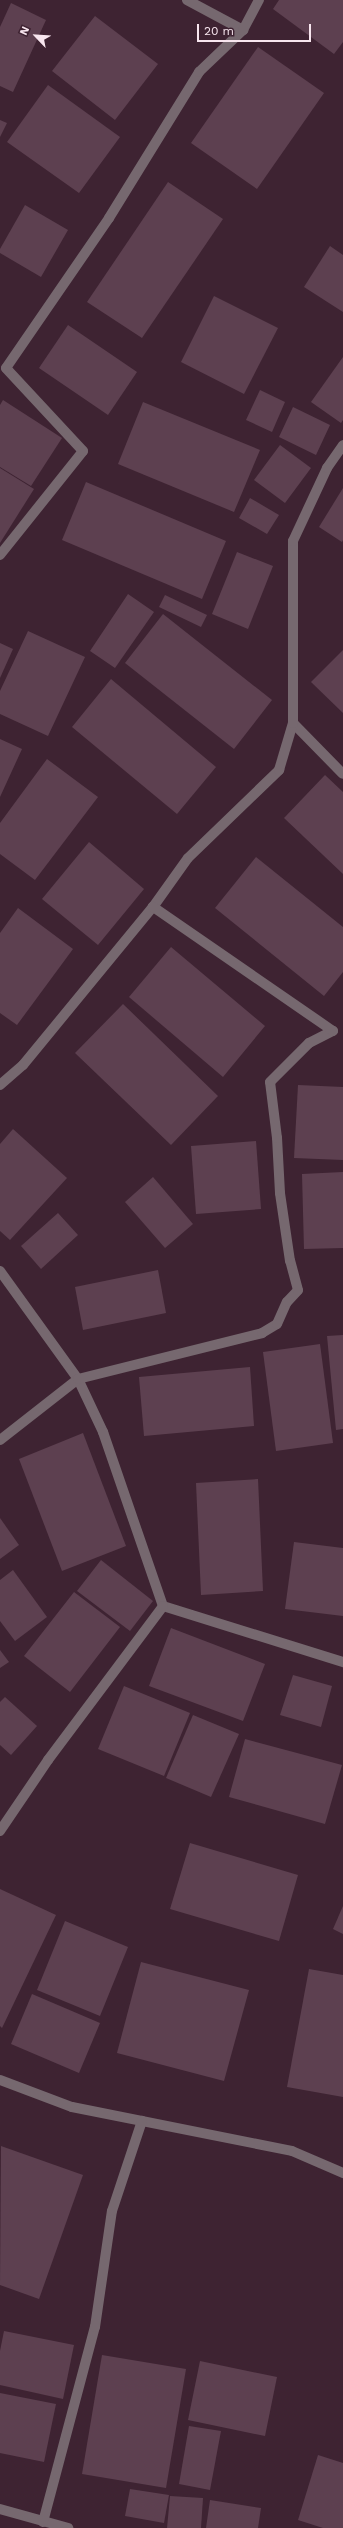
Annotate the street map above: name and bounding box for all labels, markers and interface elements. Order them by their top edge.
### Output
north arrow [16,16,56,56]
scale bar [199,16,313,42]
text: N [17,24,32,37]
text: 20 m [204,24,234,38]

